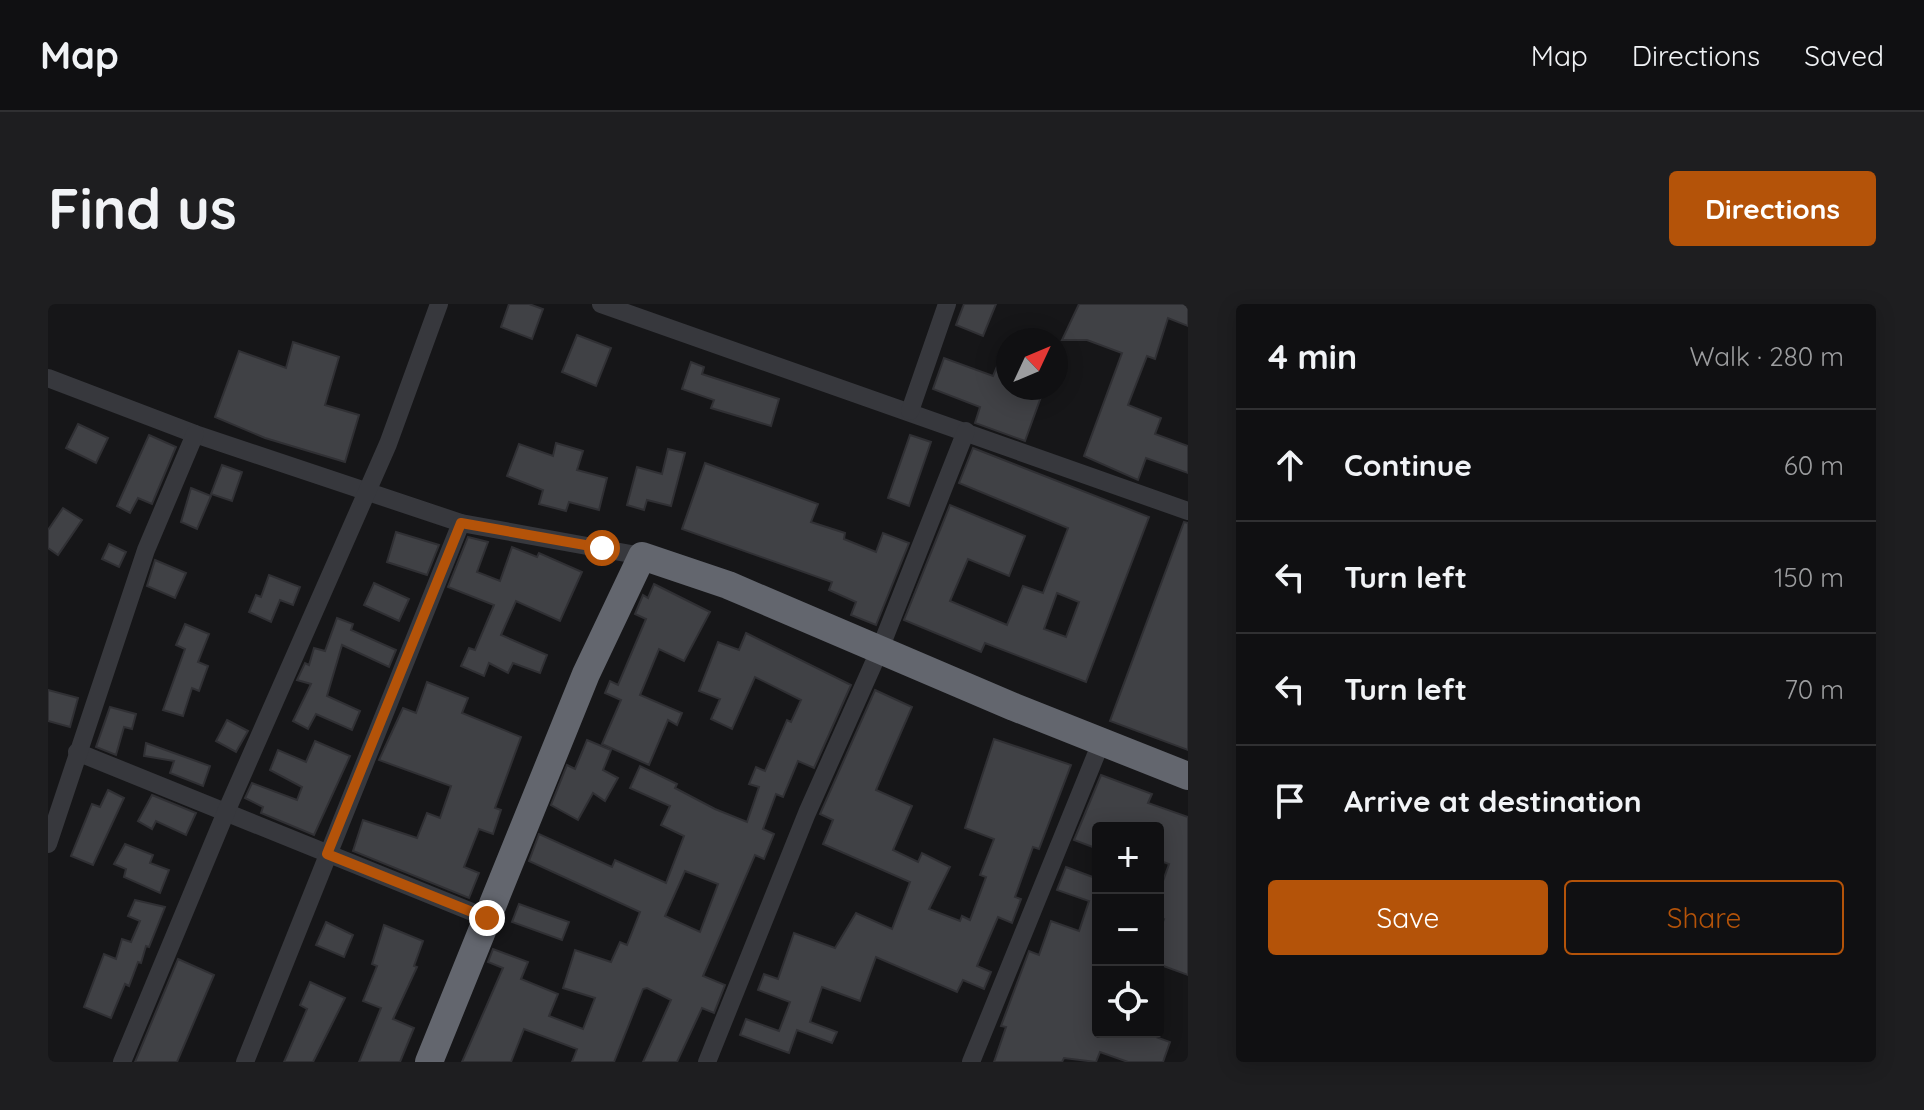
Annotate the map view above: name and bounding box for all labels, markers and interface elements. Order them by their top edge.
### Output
text: Map [40,31,119,79]
text: Map [1531,38,1588,73]
text: Directions [1632,38,1760,73]
text: Saved [1804,38,1884,73]
button: Directions [1669,171,1876,246]
text: Find us [48,173,237,243]
north arrow [996,328,1068,400]
text: 4 min [1268,335,1357,378]
text: Walk · 280 m [1689,340,1844,373]
icon: ahead [1268,443,1312,487]
text: Continue [1344,446,1472,484]
text: 60 m [1784,449,1844,482]
route start [584,530,620,566]
icon: left [1268,555,1312,599]
text: Turn left [1344,558,1467,596]
text: 150 m [1774,561,1844,594]
icon: left [1268,667,1312,711]
text: Turn left [1344,670,1467,708]
text: 70 m [1784,673,1844,706]
icon: arrive [1268,779,1312,823]
text: Arrive at destination [1344,782,1642,820]
map controls [1092,822,1164,1038]
button: + [1092,822,1164,894]
button: Save [1268,880,1548,955]
button: Share [1564,880,1844,955]
button: − [1092,894,1164,966]
route end [469,900,505,936]
button: locate [1092,966,1164,1038]

